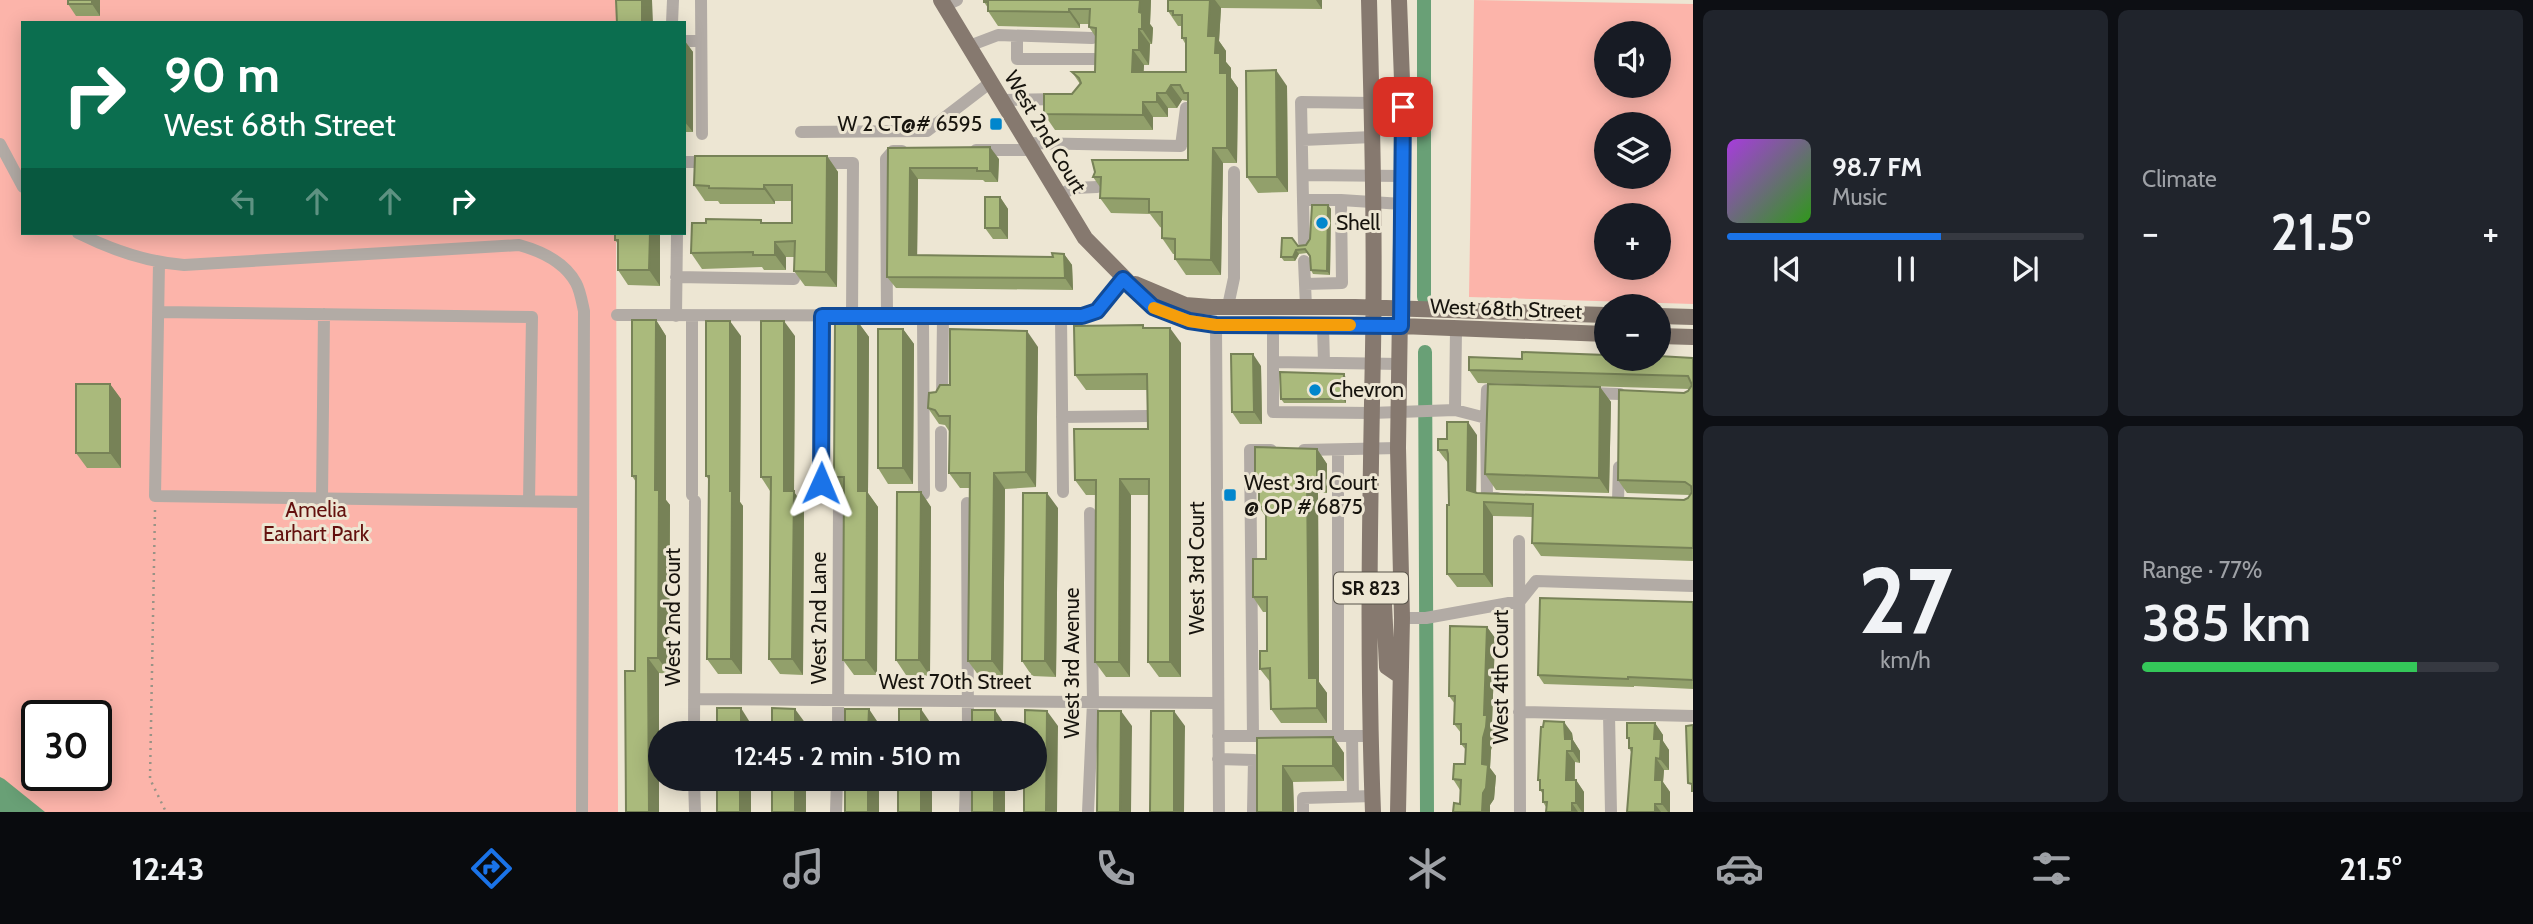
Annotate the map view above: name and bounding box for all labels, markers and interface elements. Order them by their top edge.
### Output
map controls [1594,21,1671,371]
button: sound [1594,21,1671,98]
text: 90 m [164,45,280,104]
icon: right [49,49,140,140]
street label: West 2nd Court [999,66,1092,197]
pin [1373,77,1433,137]
icon: arrive [1384,88,1422,126]
text: West 68th Street [164,105,396,144]
place label: W 2 CT@# 6595 [837,111,982,136]
button: layers [1594,112,1671,189]
marker: W 2 CT@# 6595 [988,116,1004,132]
text: 98.7 FM [1832,151,1922,183]
text: Climate [2142,165,2217,193]
icon: left [225,182,263,220]
icon: ahead [298,182,336,220]
icon: ahead [371,182,409,220]
icon: right [444,182,482,220]
text: Music [1832,183,1887,211]
text: 21.5° [2270,200,2371,263]
button: + [1594,203,1671,280]
text: − [2142,209,2159,256]
text: + [2482,209,2499,256]
place label: Shell [1336,210,1380,235]
marker: Shell [1314,215,1330,231]
icon: previous [1768,250,1806,288]
icon: pause [1887,250,1925,288]
icon: next [2006,250,2044,288]
street label: West 68th Street [1430,293,1582,324]
button: − [1594,294,1671,371]
place label: Chevron [1329,377,1404,402]
marker: Chevron [1307,382,1323,398]
position arrow [784,446,858,520]
place label: West 3rd Court @ OP # 6875 [1244,470,1377,519]
marker: West 3rd Court @ OP # 6875 [1222,487,1238,503]
park label: Amelia Earhart Park [263,497,370,546]
street label: West 3rd Court [1184,501,1209,635]
text: 27 [1858,545,1953,656]
street label: West 2nd Court [660,548,685,686]
street label: West 2nd Lane [806,552,831,684]
text: Range · 77% [2142,556,2263,584]
road number: SR 823 [1334,572,1408,604]
street label: West 3rd Avenue [1059,587,1084,739]
text: 385 km [2142,591,2311,654]
street label: West 4th Court [1488,610,1513,744]
text: km/h [1880,646,1931,674]
street label: West 70th Street [879,669,1031,694]
speed limit sign: 30 [21,700,112,791]
text: 12:45 · 2 min · 510 m [734,740,961,772]
icon: directions [467,844,516,893]
icon: music [779,844,828,893]
icon: phone [1091,844,1140,893]
icon: climate [1403,844,1452,893]
icon: car [1715,844,1764,893]
icon: filters [2027,844,2076,893]
text: 12:43 [131,849,204,888]
text: 21.5° [2339,849,2402,888]

